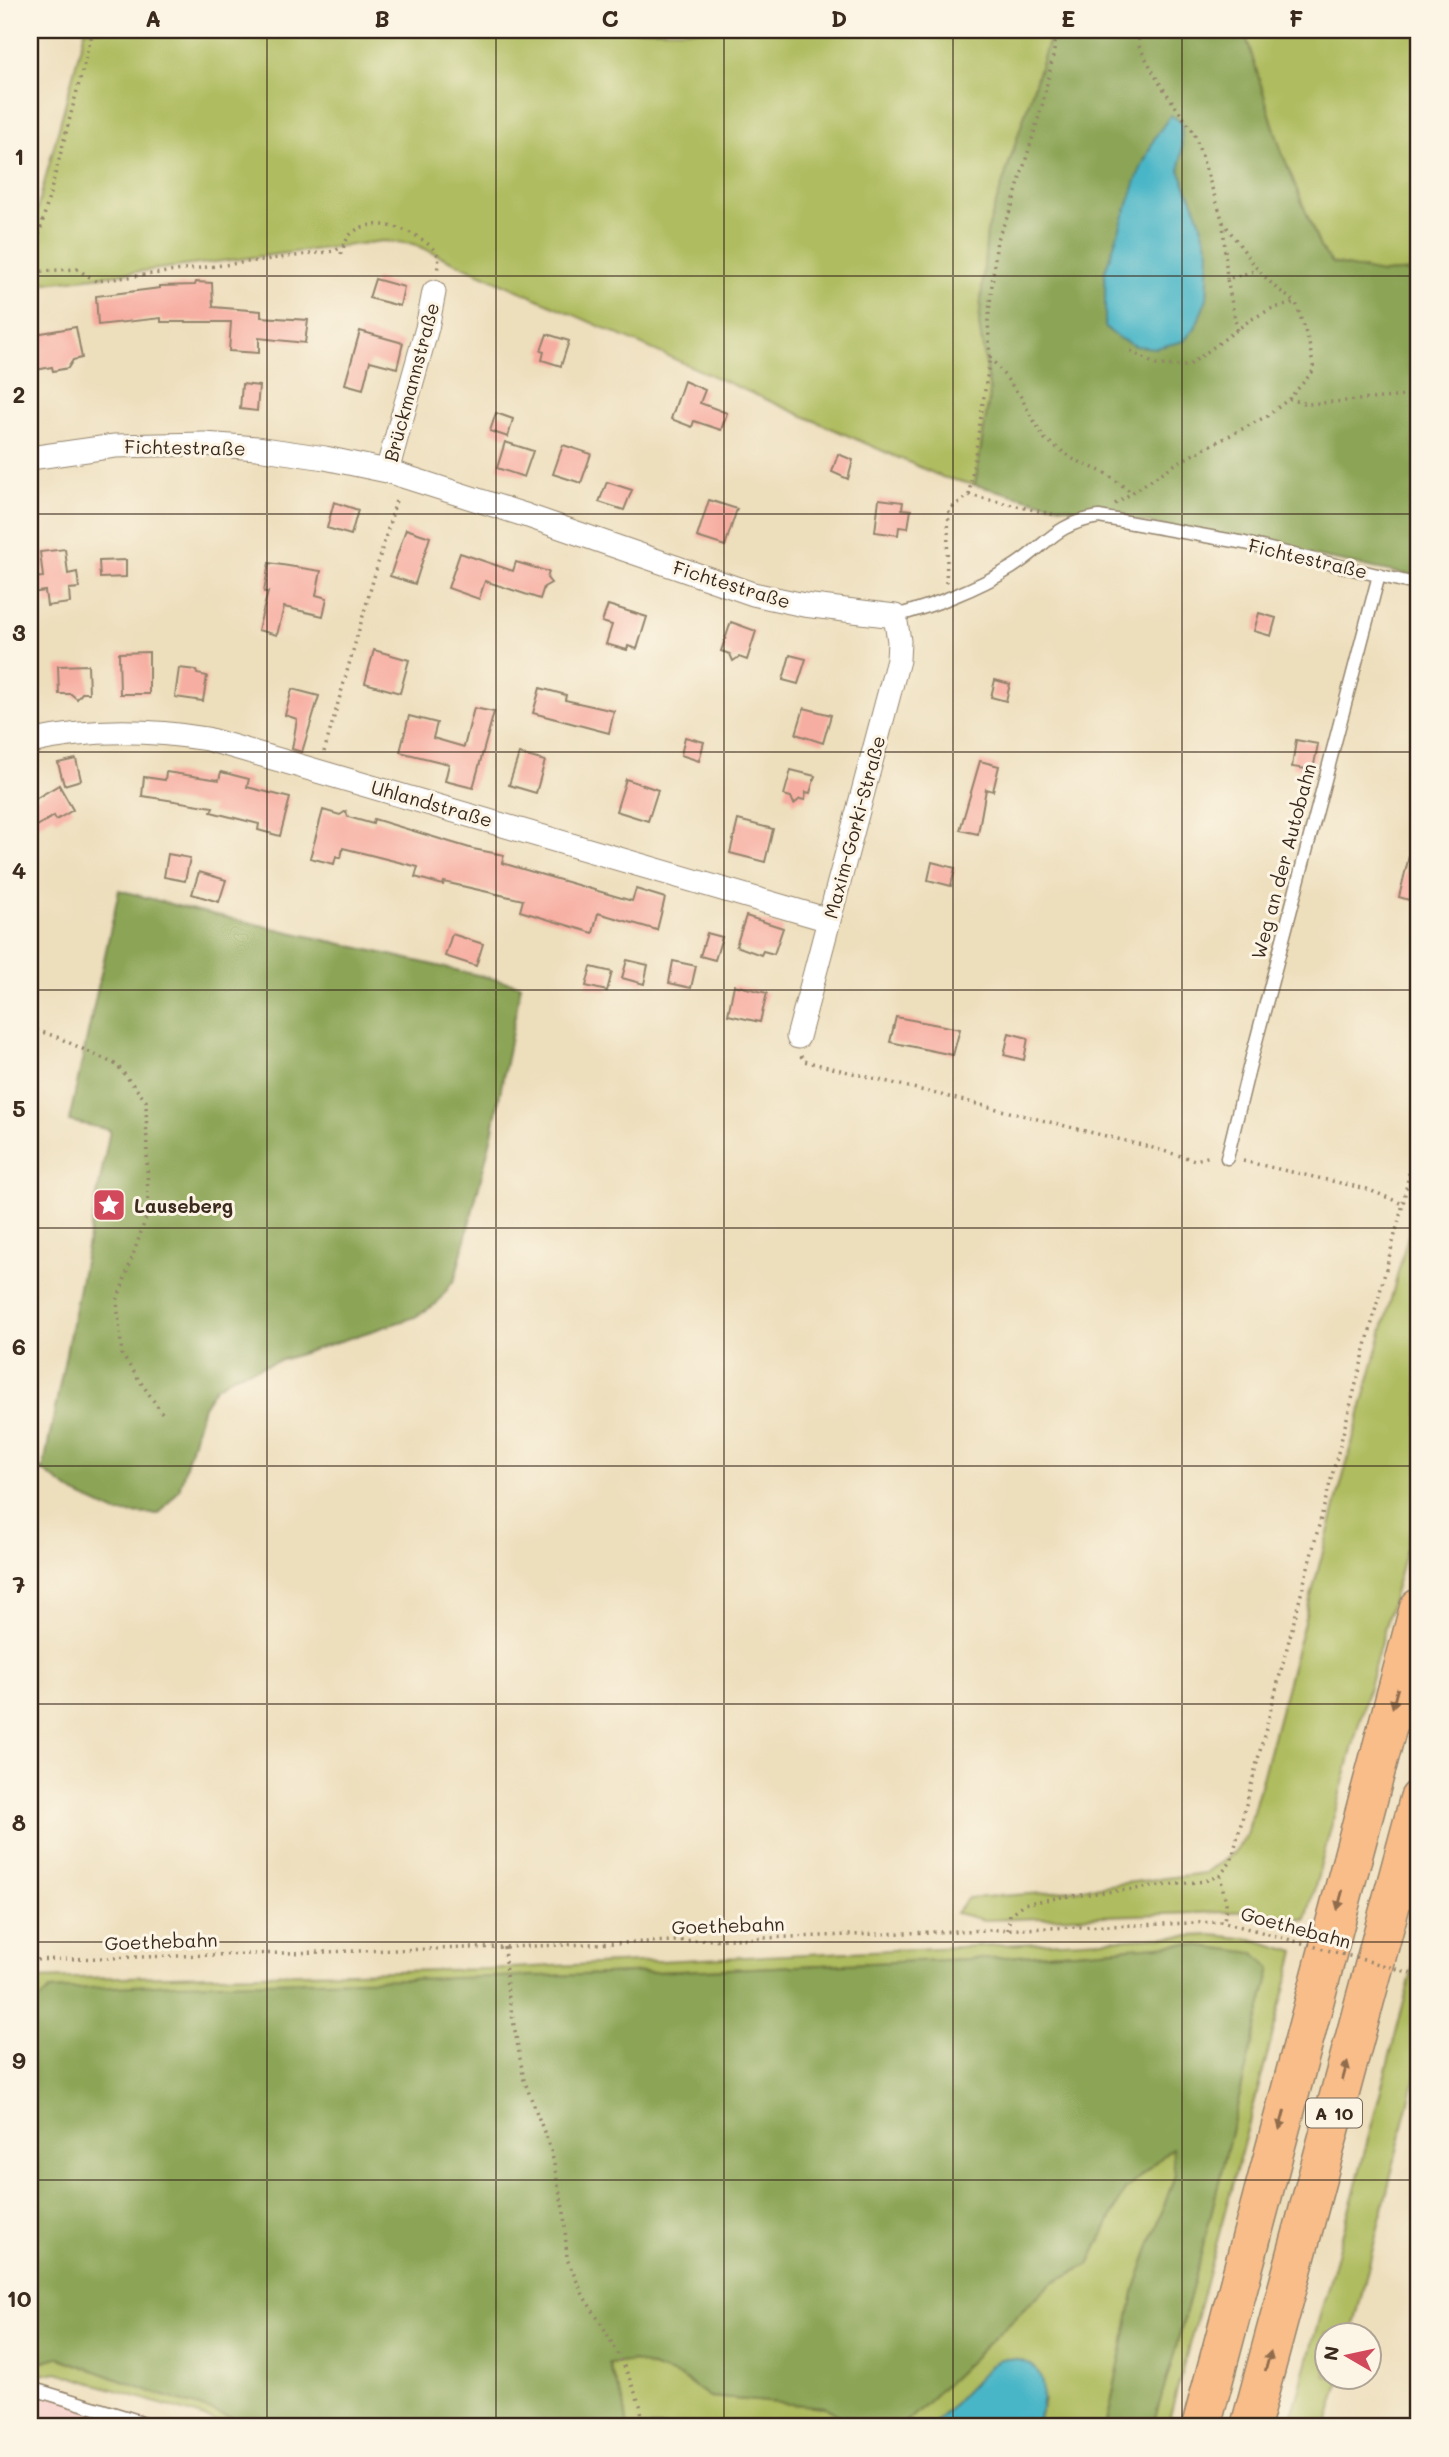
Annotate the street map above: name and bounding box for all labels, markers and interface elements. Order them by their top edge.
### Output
text: A [145,3,161,33]
text: B [374,3,390,33]
text: C [601,3,619,33]
text: D [831,3,847,33]
text: E [1061,3,1075,33]
text: F [1289,3,1303,33]
text: 1 [14,141,24,171]
street label: Brückmannstraße [378,300,444,464]
text: 2 [13,379,25,409]
street label: Fichtestraße [124,433,246,461]
street label: Fichtestraße [1246,532,1370,584]
street label: Fichtestraße [670,554,794,614]
text: 3 [12,617,26,647]
street label: Maxim-Gorki-Straße [818,733,890,921]
street label: Weg an der Autobahn [1245,760,1321,962]
street label: Uhlandstraße [368,774,496,832]
text: 4 [12,855,26,885]
text: 5 [12,1093,26,1123]
place icon: Lauseberg [90,1186,128,1224]
place label: Lauseberg [134,1193,233,1218]
text: 6 [12,1331,26,1361]
text: 7 [13,1569,26,1599]
one-way arrow [1389,1687,1400,1709]
text: 8 [12,1807,26,1837]
one-way arrow [1334,1889,1345,1911]
street label: Goethebahn [1238,1900,1354,1954]
street label: Goethebahn [671,1911,785,1939]
street label: Goethebahn [104,1927,218,1955]
text: 9 [12,2045,26,2075]
one-way arrow [1341,2060,1351,2081]
road number: A 10 [1306,2098,1362,2127]
one-way arrow [1277,2110,1287,2131]
text: 10 [7,2283,32,2313]
north arrow [1312,2320,1382,2390]
text: N [1317,2344,1344,2362]
one-way arrow [1263,2350,1274,2372]

